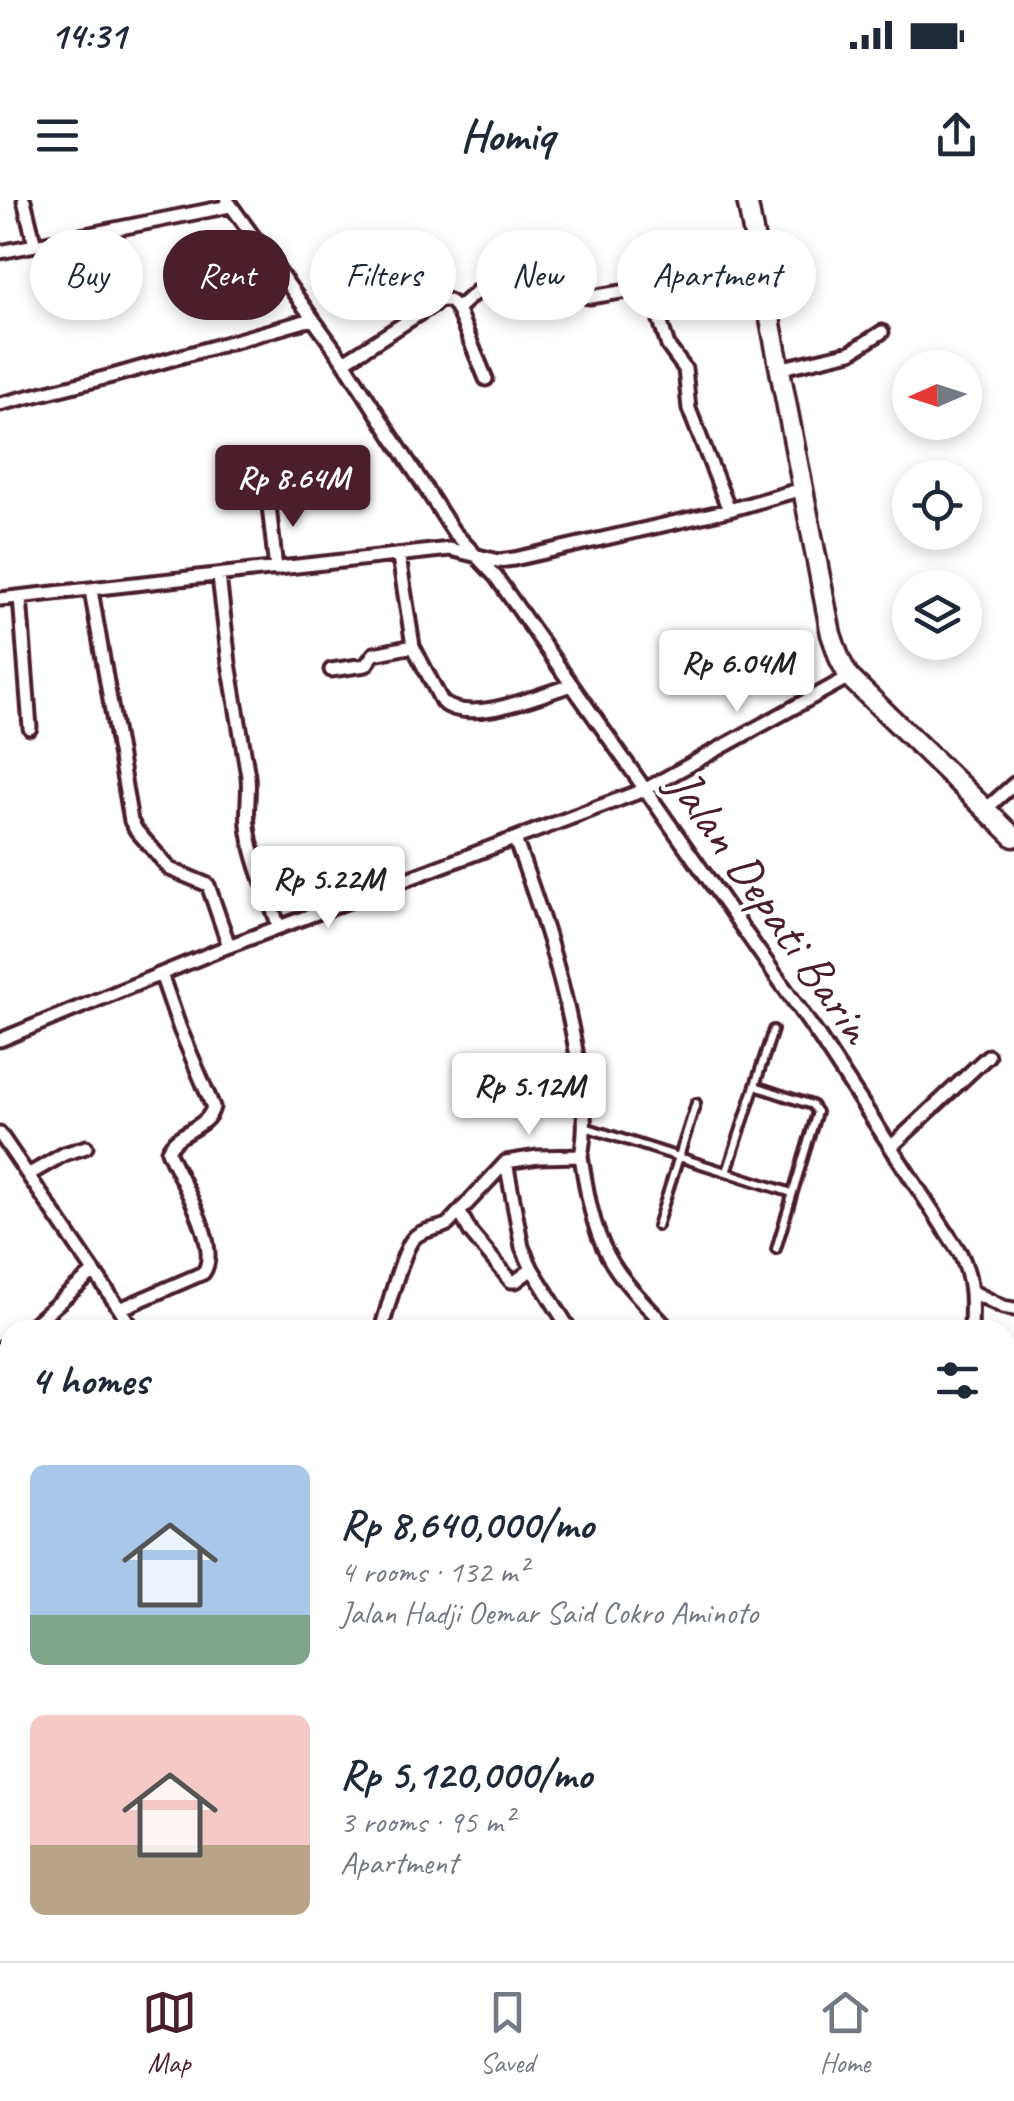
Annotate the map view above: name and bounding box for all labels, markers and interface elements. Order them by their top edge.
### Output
text: 14:31 [50,12,126,59]
text: Homiq [460,107,554,164]
icon: menu [30,108,85,163]
icon: share [929,108,984,163]
chip: Buy [30,230,143,320]
chip: Rent [163,230,290,320]
chip: Filters [310,230,456,320]
chip: New [476,230,597,320]
chip: Apartment [617,230,816,320]
north arrow [892,350,982,440]
map controls [892,350,982,660]
pin: Rp 8.64M [190,445,396,530]
text: Rp 8.64M [237,457,349,498]
button: locate [892,460,982,550]
button: layers [892,570,982,660]
pin: Rp 6.04M [634,630,840,715]
text: Rp 6.04M [681,642,793,683]
street label: Jalan Depati Barin [652,755,890,1057]
pin: Rp 5.22M [225,846,431,931]
text: Rp 5.22M [273,858,383,899]
pin: Rp 5.12M [426,1053,632,1138]
text: Rp 5.12M [474,1065,584,1106]
icon: filters [930,1353,985,1408]
text: 4 homes [30,1354,149,1407]
text: Rp 8,640,000/mo [340,1498,593,1551]
icon: home [110,1505,230,1625]
text: 4 rooms · 132 m² [340,1551,527,1592]
text: Jalan Hadji Oemar Said Cokro Aminoto [340,1592,758,1633]
text: Rp 5,120,000/mo [340,1748,592,1801]
icon: home [110,1755,230,1875]
text: 3 rooms · 95 m² [340,1801,513,1842]
text: Apartment [340,1842,458,1883]
tab: Map [142,1985,197,2080]
tab: Saved [480,1985,535,2080]
tab: Home [818,1985,873,2080]

